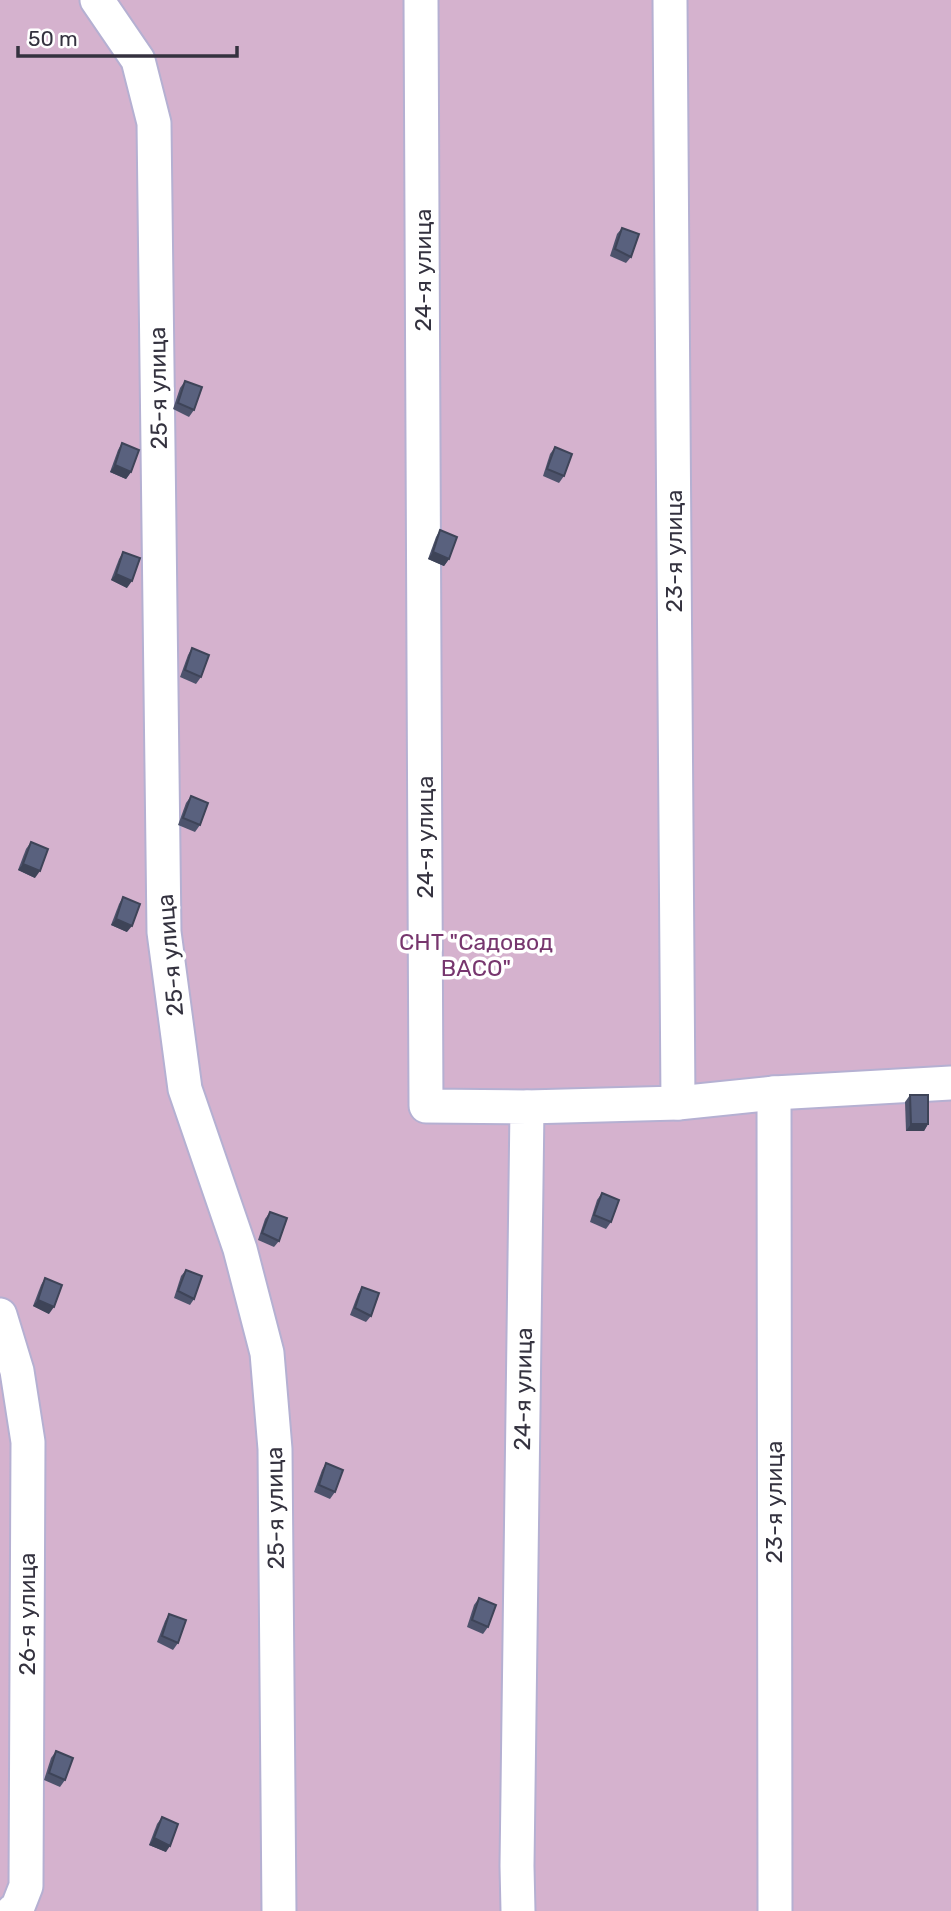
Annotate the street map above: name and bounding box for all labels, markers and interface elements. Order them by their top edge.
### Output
scale bar [18,14,236,58]
text: 50 m [28,26,78,51]
street label: 24-я улица [409,208,437,332]
street label: 25-я улица [143,326,173,450]
street label: 23-я улица [660,490,688,612]
street label: 24-я улица [411,775,439,899]
street label: 25-я улица [151,893,189,1017]
park label: СНТ "Садовод ВАСО" [399,928,553,982]
street label: 24-я улица [508,1327,538,1451]
street label: 23-я улица [760,1441,788,1563]
street label: 25-я улица [260,1446,290,1570]
street label: 26-я улица [13,1553,41,1675]

